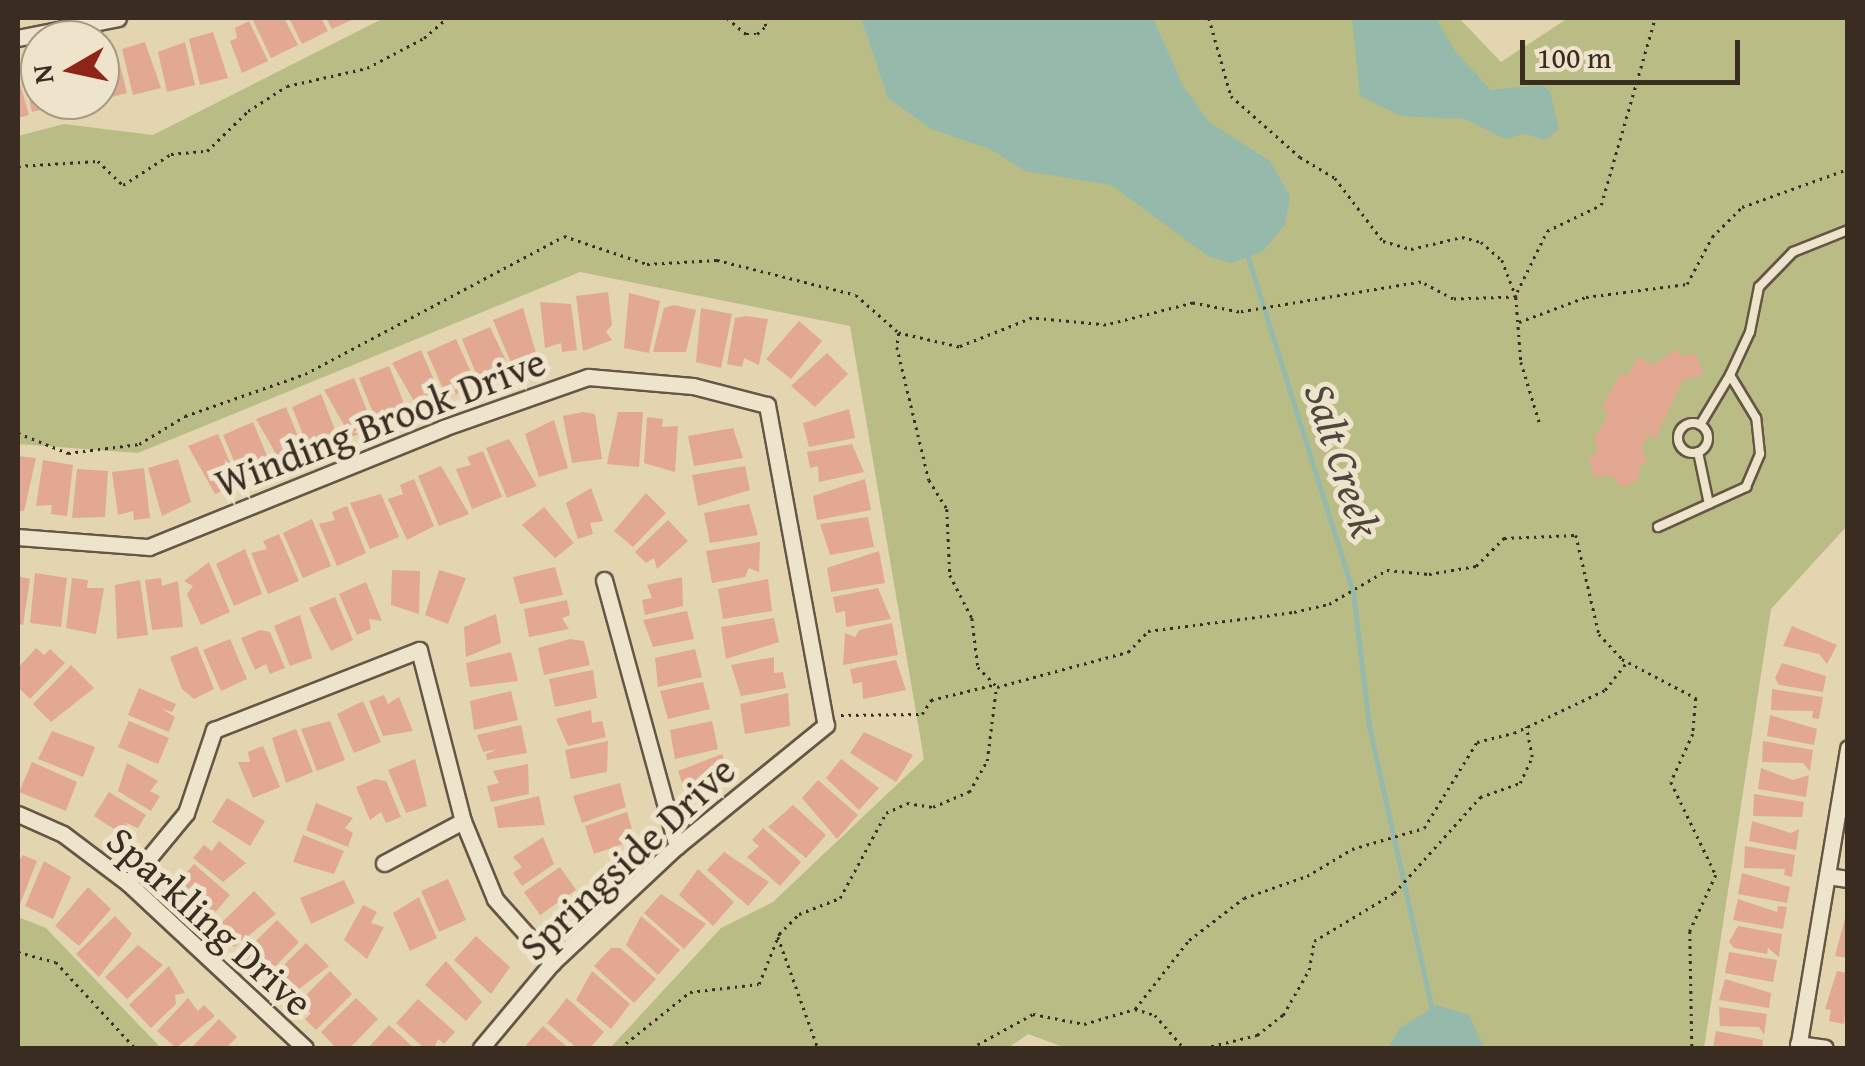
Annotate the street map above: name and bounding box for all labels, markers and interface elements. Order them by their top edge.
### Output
north arrow [20,20,120,120]
scale bar [1525,20,1745,82]
text: 100 m [1537,35,1611,79]
text: N [20,62,64,87]
street label: Winding Brook Drive [208,337,552,507]
water label: Salt Creek [1295,377,1391,543]
street label: Springside Drive [509,746,745,970]
street label: Sparkling Drive [97,816,323,1026]

